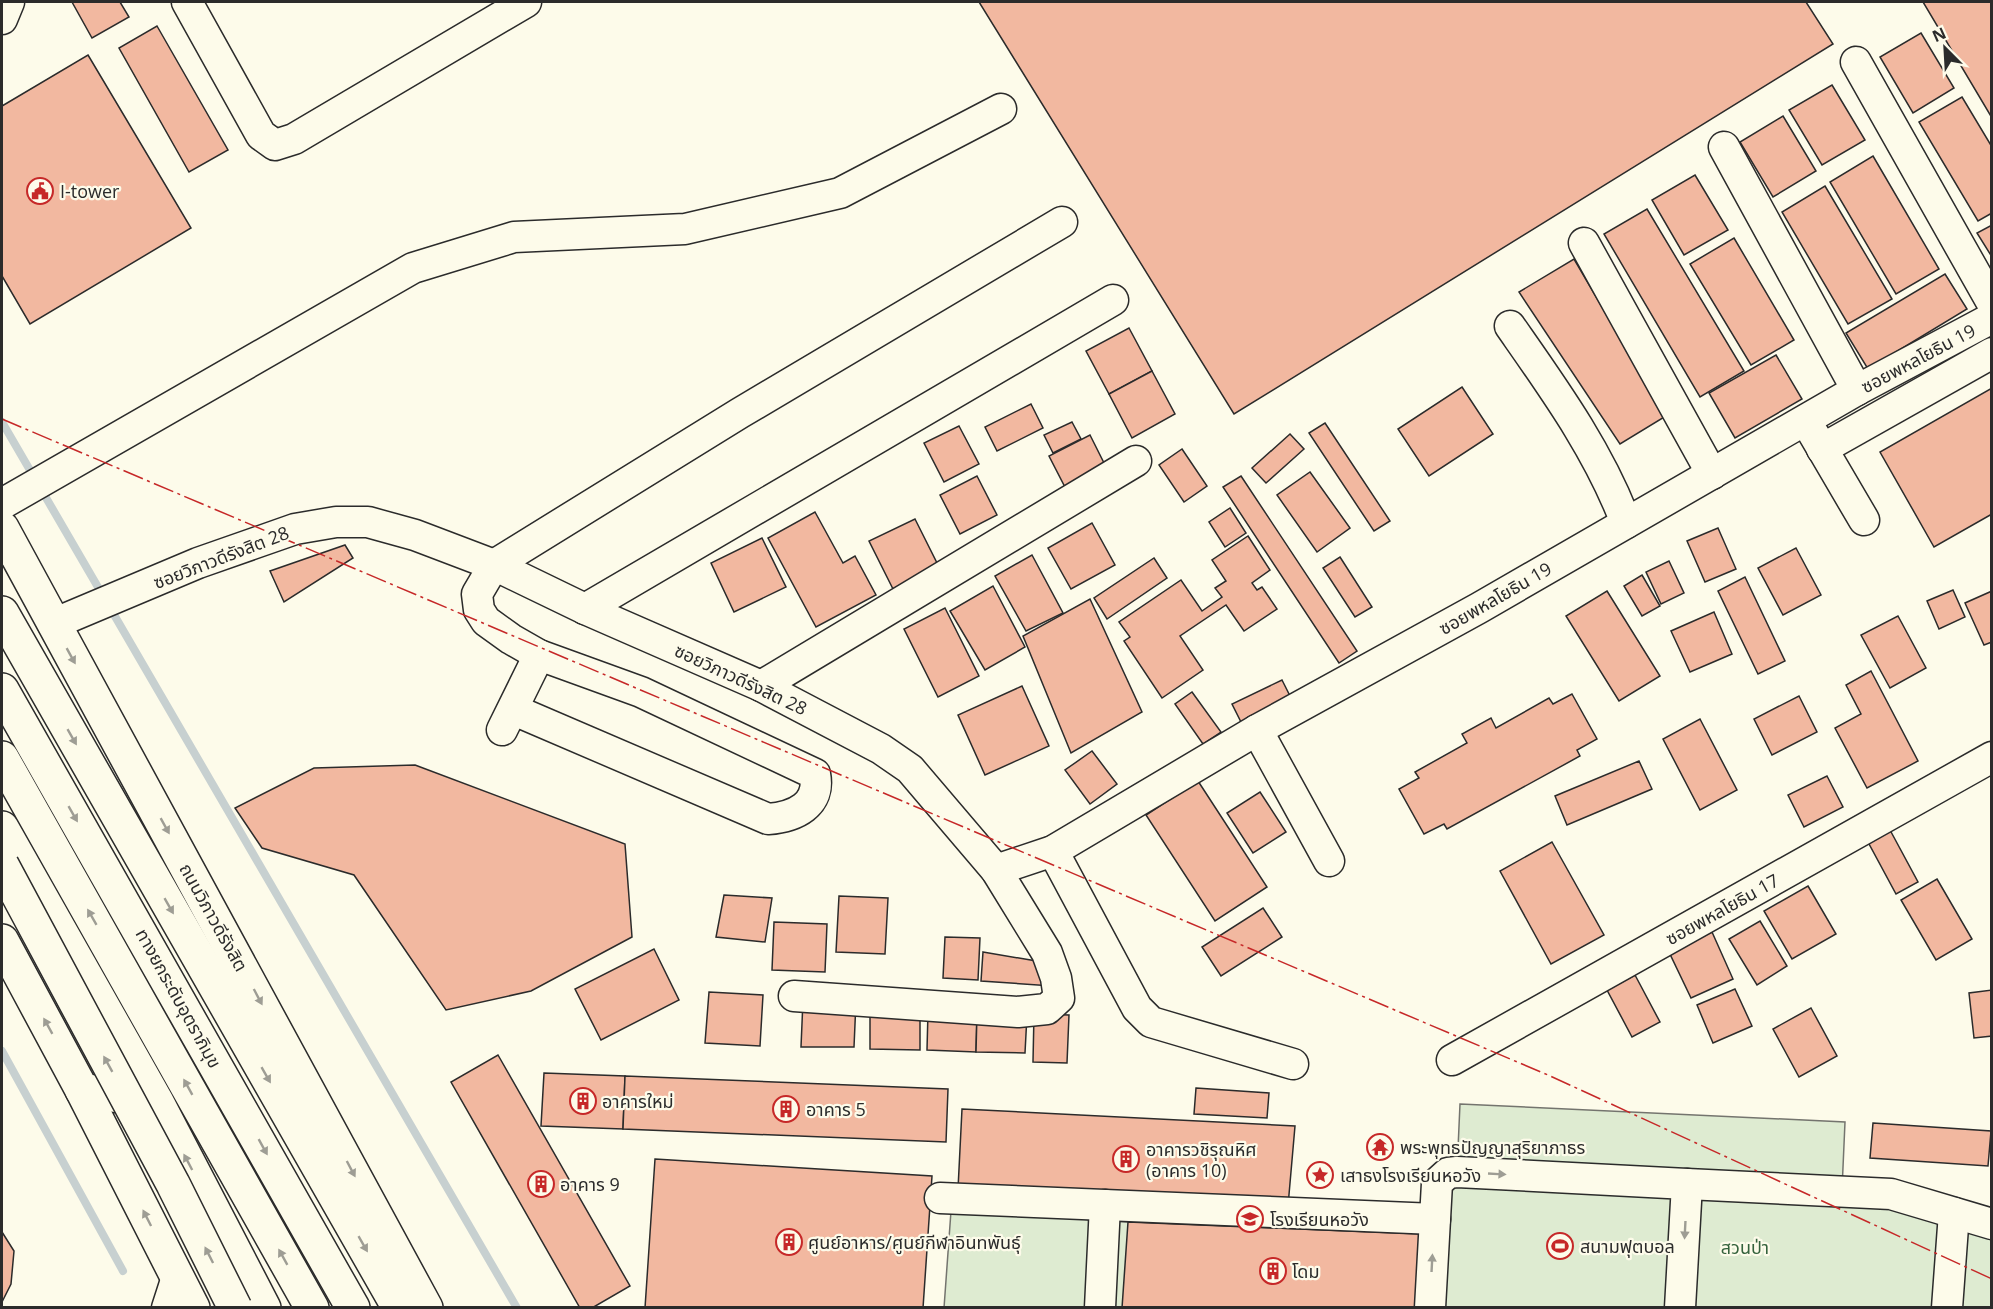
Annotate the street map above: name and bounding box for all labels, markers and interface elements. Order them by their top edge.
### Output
north arrow [1915,18,1975,78]
text: N [1928,22,1949,47]
public building icon: I-tower [25,176,55,206]
place label: I-tower [60,179,120,203]
street label: ซอยพหลโยธิน 19 [1857,318,1979,398]
street label: ซอยวิภาวดีรังสิต 28 [150,520,292,594]
street label: ซอยพหลโยธิน 19 [1434,556,1556,640]
street label: ซอยวิภาวดีรังสิต 28 [671,638,811,720]
one-way arrow [66,647,76,664]
one-way arrow [67,729,77,746]
one-way arrow [68,806,78,823]
one-way arrow [160,818,170,835]
street label: ถนนวิภาวดีรังสิต [174,859,254,975]
street label: ซอยพหลโยธิน 17 [1661,868,1783,950]
one-way arrow [164,898,174,915]
one-way arrow [86,909,97,925]
street label: ทางยกระดับอุตราภิมุข [131,924,227,1072]
one-way arrow [253,989,263,1006]
one-way arrow [43,1018,53,1035]
one-way arrow [103,1055,113,1072]
one-way arrow [261,1067,271,1084]
one-way arrow [182,1079,193,1095]
building icon: อาคารใหม่ [568,1086,598,1116]
place label: อาคารใหม่ [602,1089,674,1113]
building icon: อาคาร 5 [771,1094,801,1124]
place label: อาคาร 5 [806,1097,866,1121]
temple icon: พระพุทธปัญญาสุริยาภาธร [1365,1132,1395,1162]
place label: พระพุทธปัญญาสุริยาภาธร [1400,1135,1586,1159]
place label: อาคารวชิรุณหิศ (อาคาร 10) [1146,1137,1257,1182]
one-way arrow [258,1139,268,1156]
building icon: อาคารวชิรุณหิศ (อาคาร 10) [1111,1144,1141,1174]
one-way arrow [183,1153,193,1170]
place icon: เสาธงโรงเรียนหอวัง [1305,1160,1335,1190]
one-way arrow [346,1161,356,1178]
place label: เสาธงโรงเรียนหอวัง [1340,1163,1481,1187]
building icon: อาคาร 9 [526,1169,556,1199]
one-way arrow [1488,1169,1507,1178]
place label: อาคาร 9 [560,1172,620,1196]
school or university icon: โรงเรียนหอวัง [1235,1204,1265,1234]
place label: โรงเรียนหอวัง [1270,1207,1369,1231]
one-way arrow [142,1209,152,1226]
one-way arrow [1680,1221,1689,1240]
building icon: ศูนย์อาหาร/ศูนย์กีฬาอินทพันธุ์ [774,1227,804,1257]
place label: ศูนย์อาหาร/ศูนย์กีฬาอินทพันธุ์ [808,1230,1021,1255]
sports icon: สนามฟุตบอล [1545,1231,1575,1261]
place label: สนามฟุตบอล [1580,1234,1675,1258]
park label: สวนป่า [1721,1235,1769,1259]
one-way arrow [358,1236,368,1253]
one-way arrow [204,1247,214,1264]
one-way arrow [279,1248,289,1265]
one-way arrow [1428,1254,1437,1273]
building icon: โดม [1258,1256,1288,1286]
place label: โดม [1292,1259,1320,1283]

